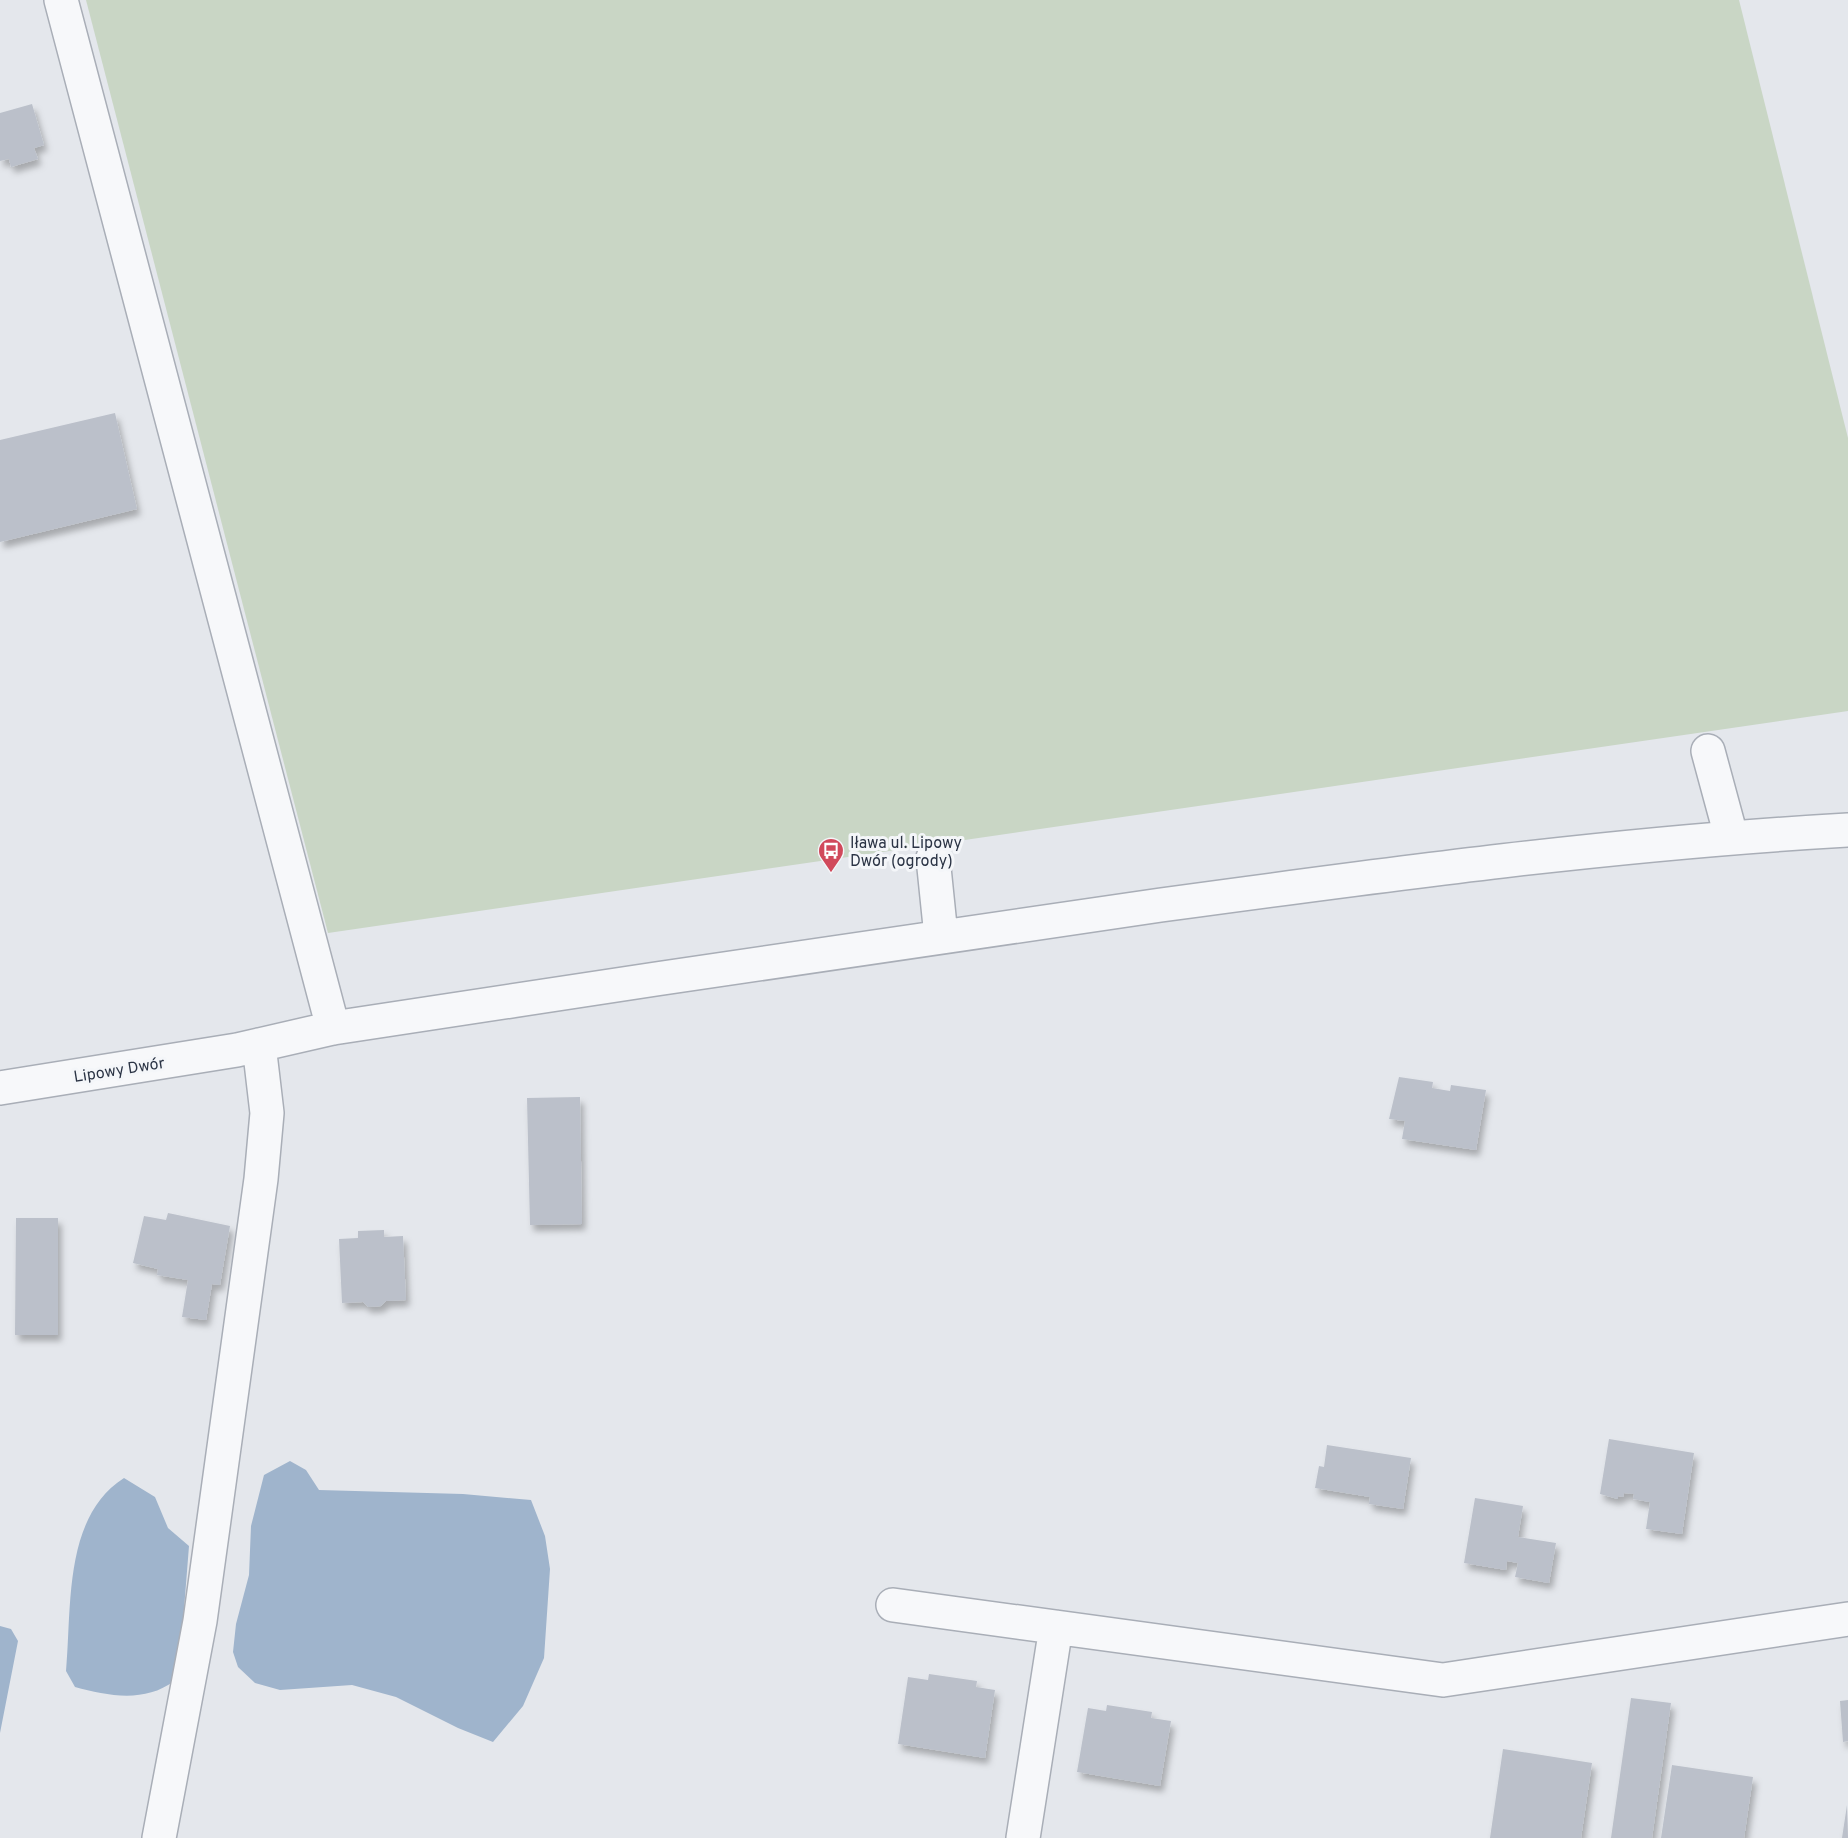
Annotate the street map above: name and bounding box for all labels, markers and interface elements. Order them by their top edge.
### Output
place label: Iława ul. Lipowy Dwór (ogrody) [850,834,962,872]
bus stop icon: Iława ul. Lipowy Dwór (ogrody) [816,836,846,874]
street label: Lipowy Dwór [72,1054,166,1088]

